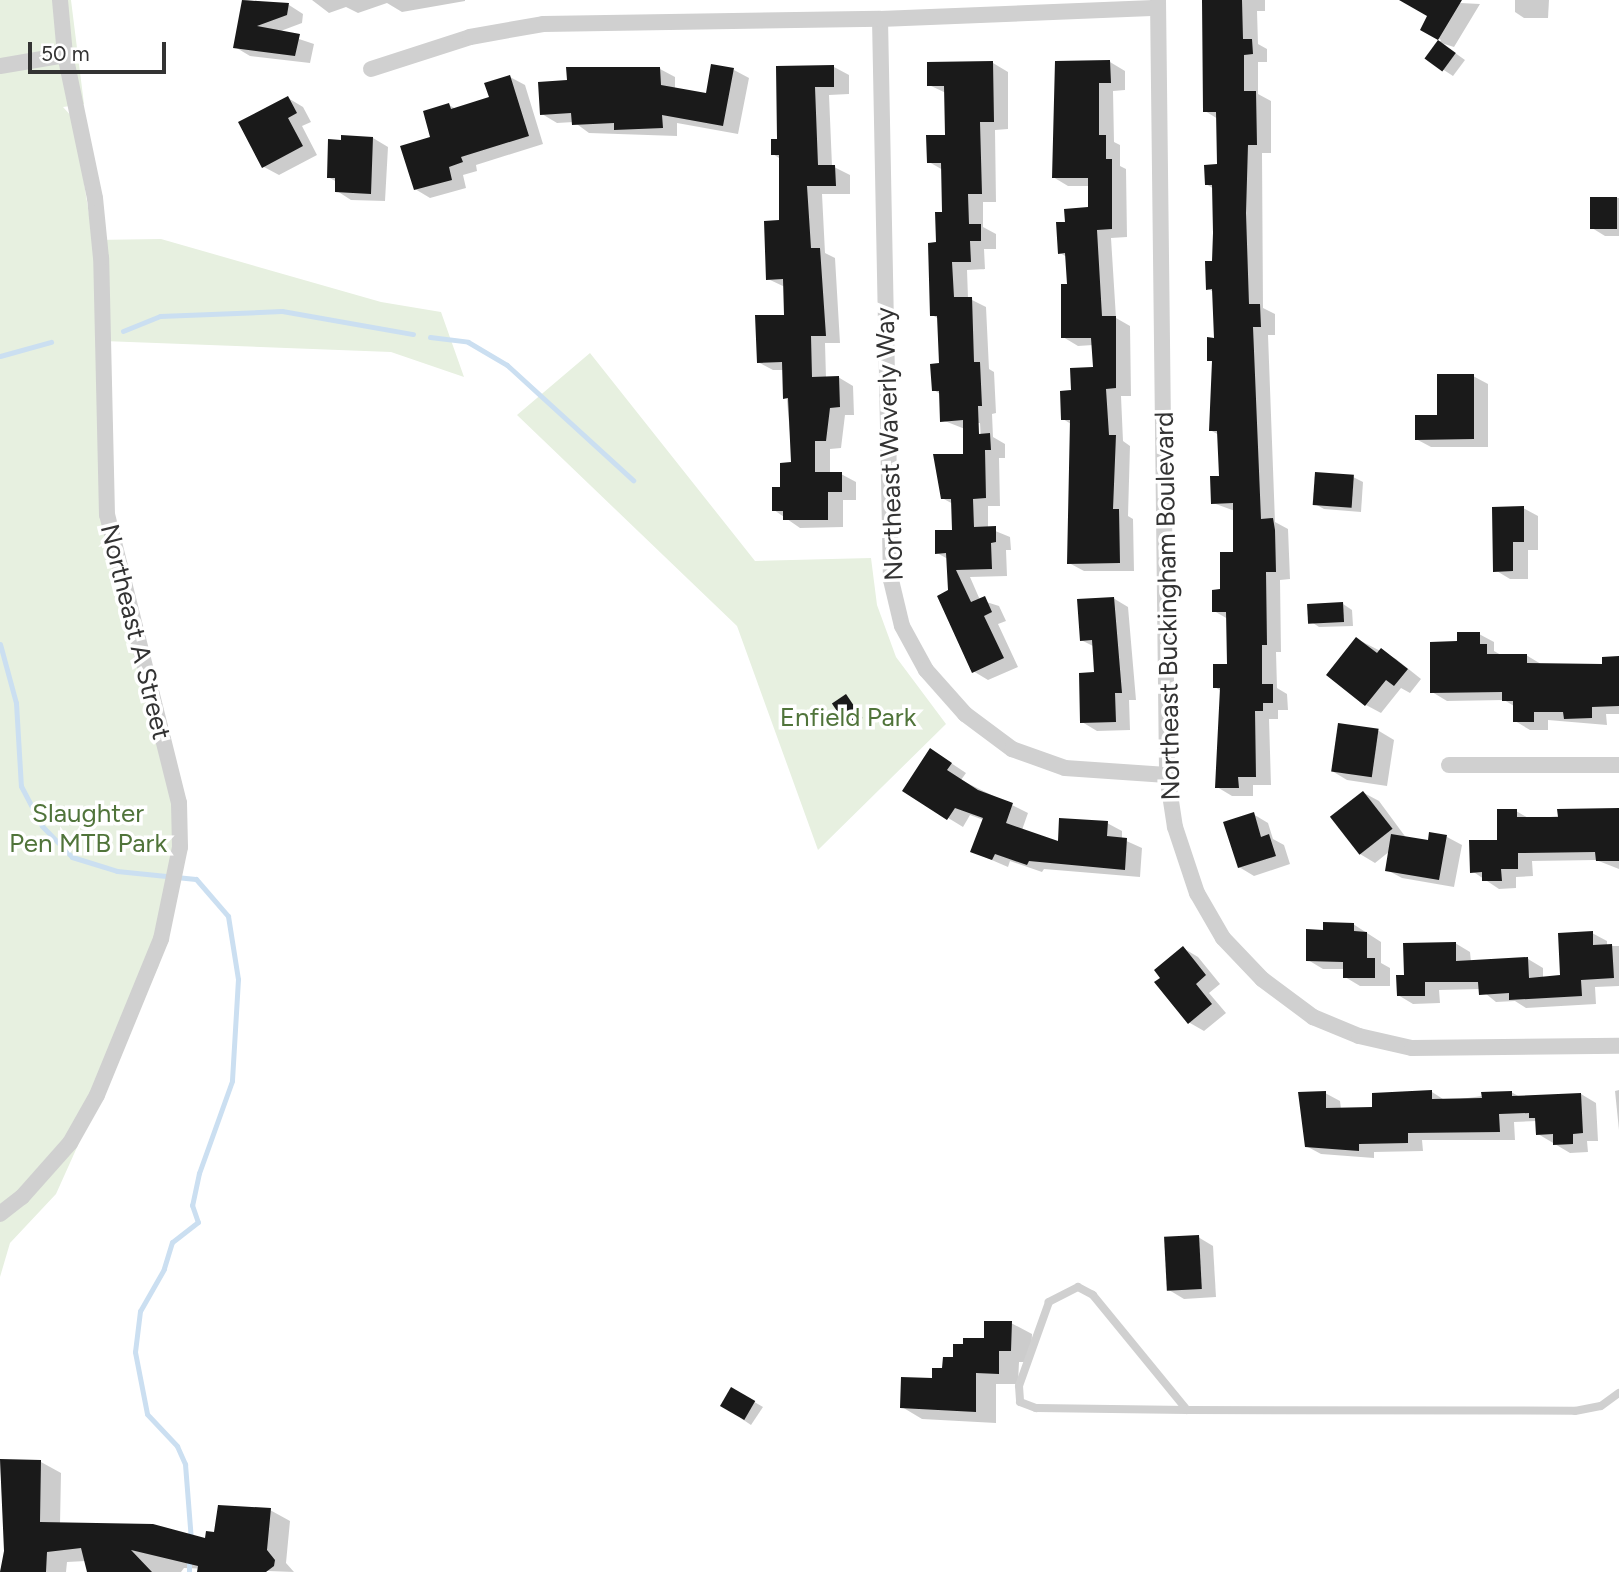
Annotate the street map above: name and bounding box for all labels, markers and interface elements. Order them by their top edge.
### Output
scale bar [32,28,170,72]
text: 50 m [41,41,90,66]
street label: Northeast Waverly Way [870,307,910,581]
street label: Northeast Buckingham Boulevard [1149,411,1187,801]
street label: Northeast A Street [93,521,177,743]
park label: Enfield Park [780,702,916,734]
park label: Slaughter Pen MTB Park [9,798,167,860]

